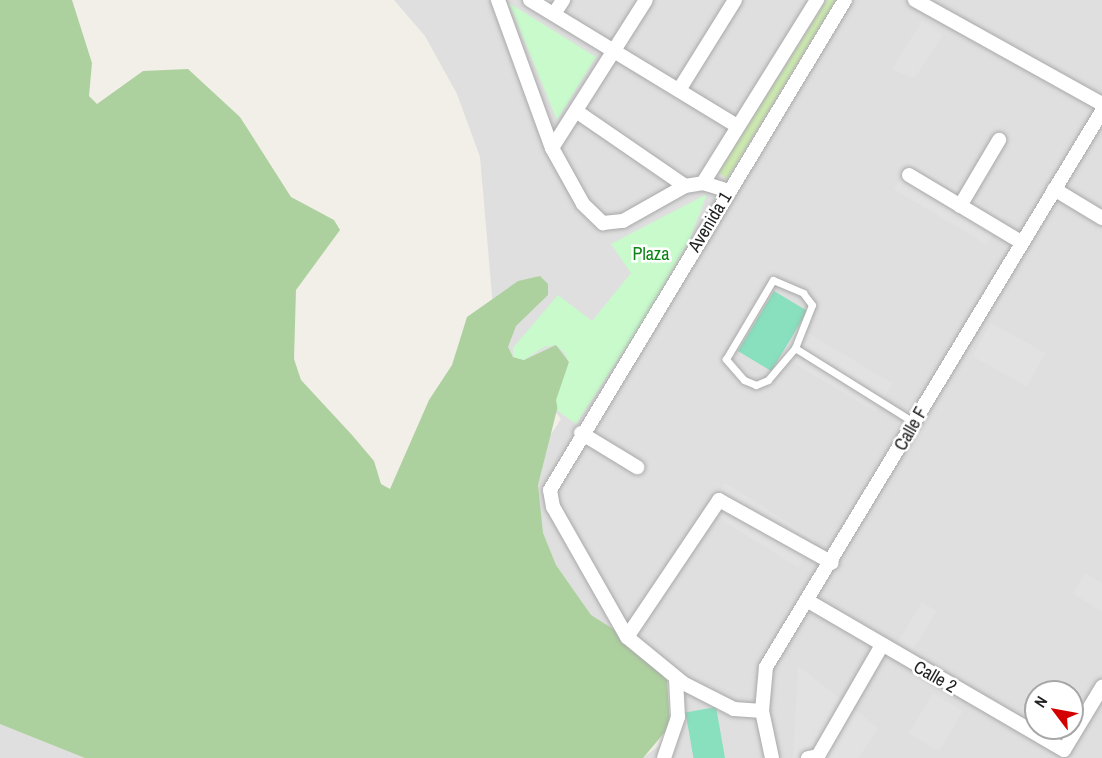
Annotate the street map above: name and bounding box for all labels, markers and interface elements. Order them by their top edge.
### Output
street label: Avenida 1 [684,188,736,256]
park label: Plaza [633,243,669,265]
street label: Calle F [890,403,932,455]
street label: Calle 2 [910,656,960,698]
north arrow [1024,680,1084,740]
text: N [1029,692,1052,711]

